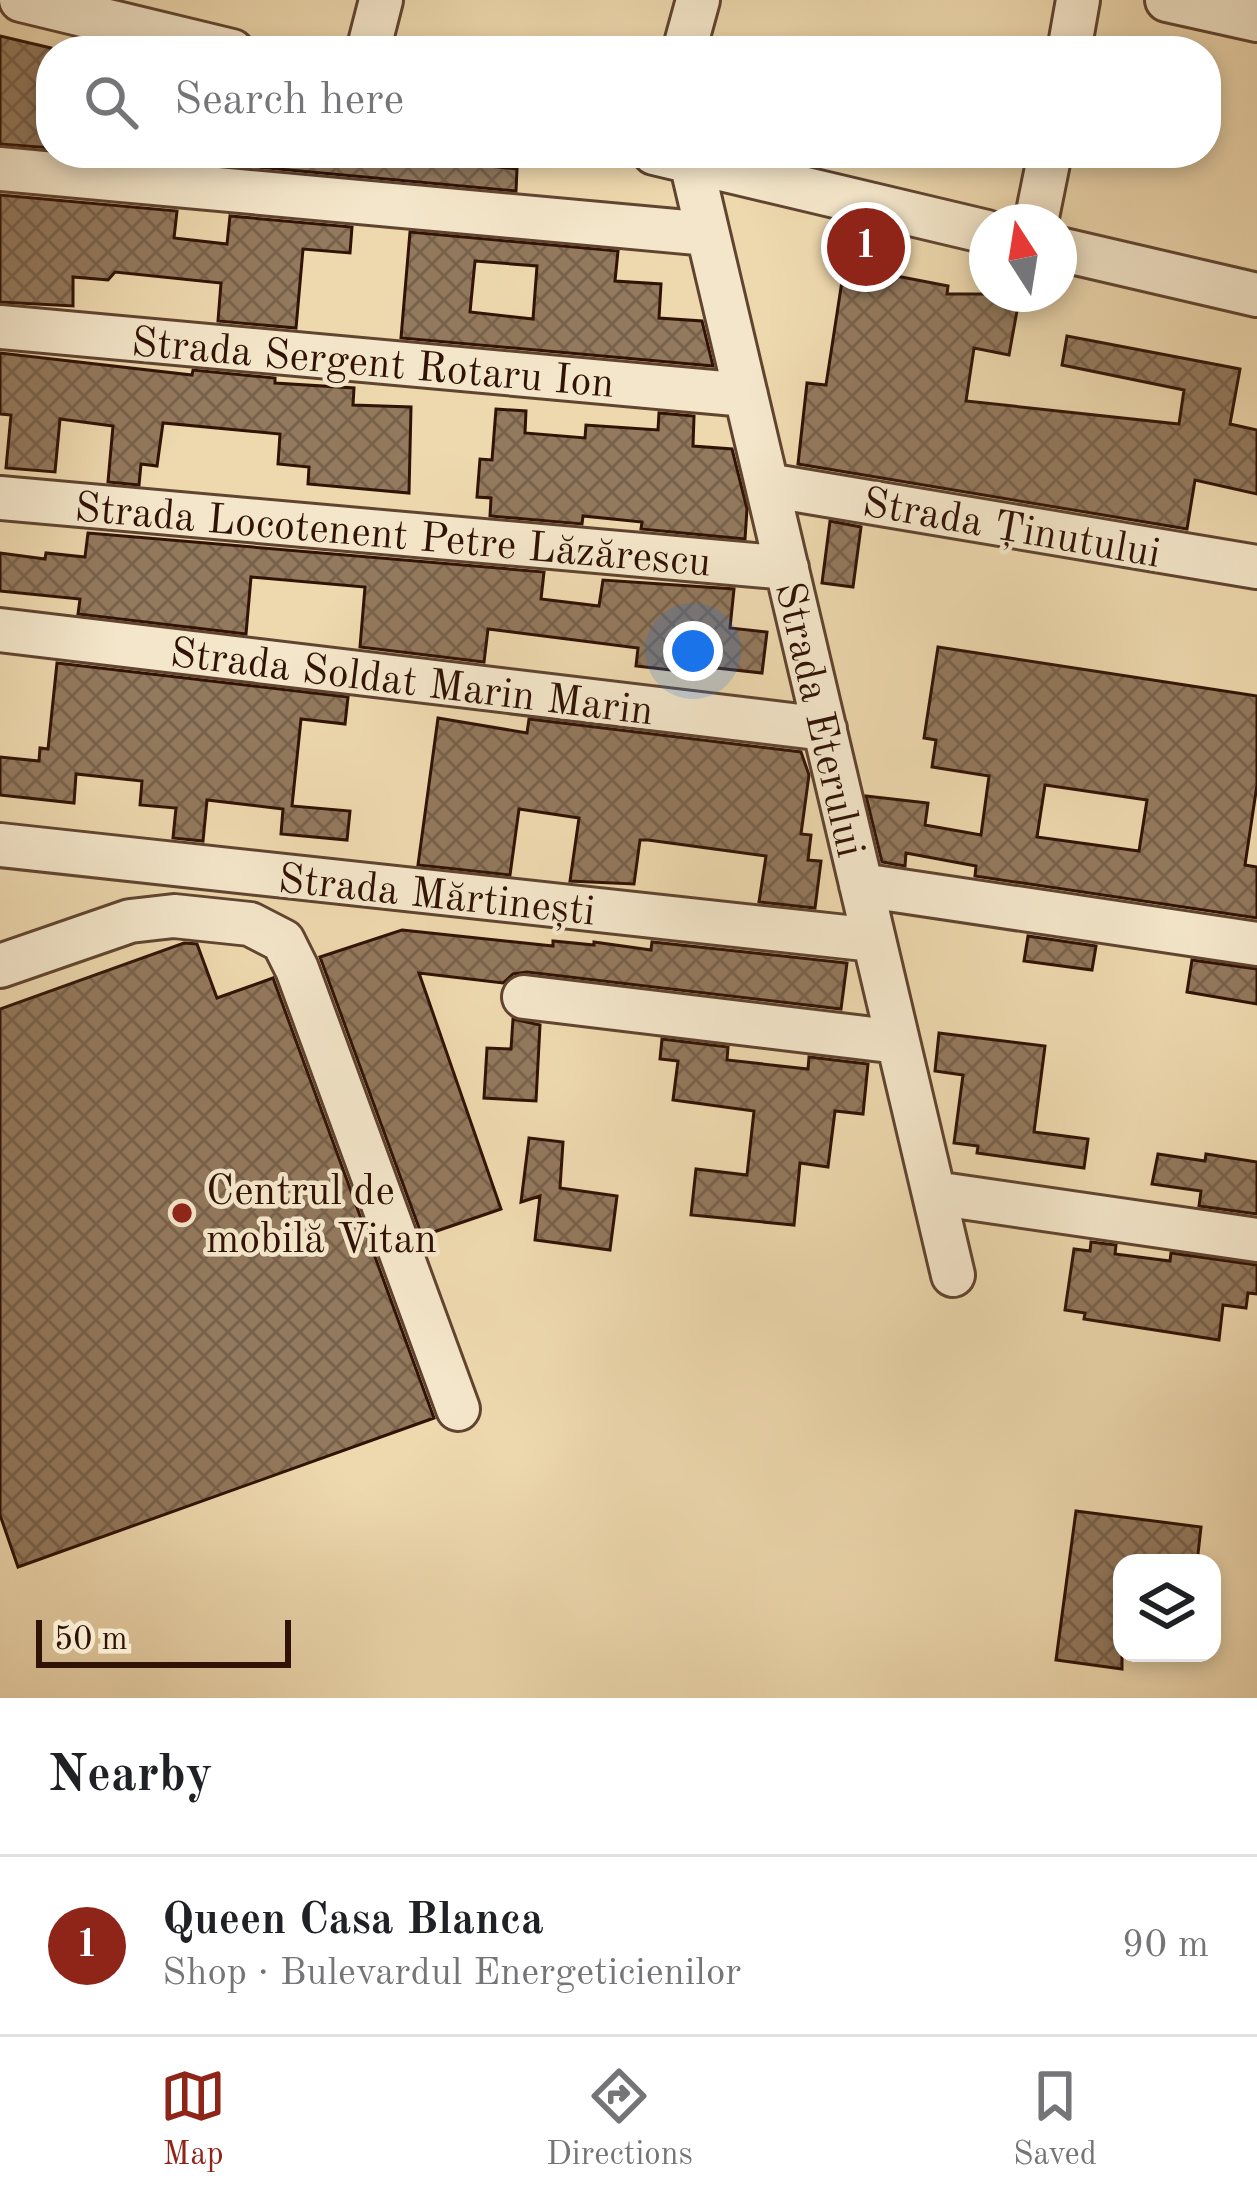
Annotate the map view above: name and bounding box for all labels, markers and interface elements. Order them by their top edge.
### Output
search box [36,36,1221,168]
icon: search [78,69,144,135]
text: Search here [174,79,404,124]
pin: 1 [827,202,905,292]
north arrow [969,204,1077,312]
street label: Strada Sergent Rotaru Ion [129,323,616,407]
street label: Strada Ținutului [859,483,1164,578]
street label: Strada Locotenent Petre Lăzărescu [73,488,713,586]
street label: Strada Eterului [766,578,870,861]
your location [663,621,723,681]
street label: Strada Soldat Marin Marin [167,633,656,734]
street label: Strada Mărtinești [276,859,597,936]
place label: Centrul de mobilă Vitan [206,1172,437,1262]
marker: Centrul de mobilă Vitan [169,1200,195,1226]
map controls [1113,1554,1221,1662]
button: layers [1113,1554,1221,1662]
scale bar [36,1614,291,1667]
text: 50 m [54,1624,128,1657]
text: Nearby [48,1751,213,1802]
text: Queen Casa Blanca [162,1899,544,1944]
text: 1 [76,1926,98,1965]
text: 90 m [1122,1926,1209,1965]
text: Shop · Bulevardul Energeticienilor [162,1954,741,1993]
tab: Map [160,2063,226,2176]
tab: Directions [546,2063,693,2176]
tab: Saved [1013,2063,1097,2176]

